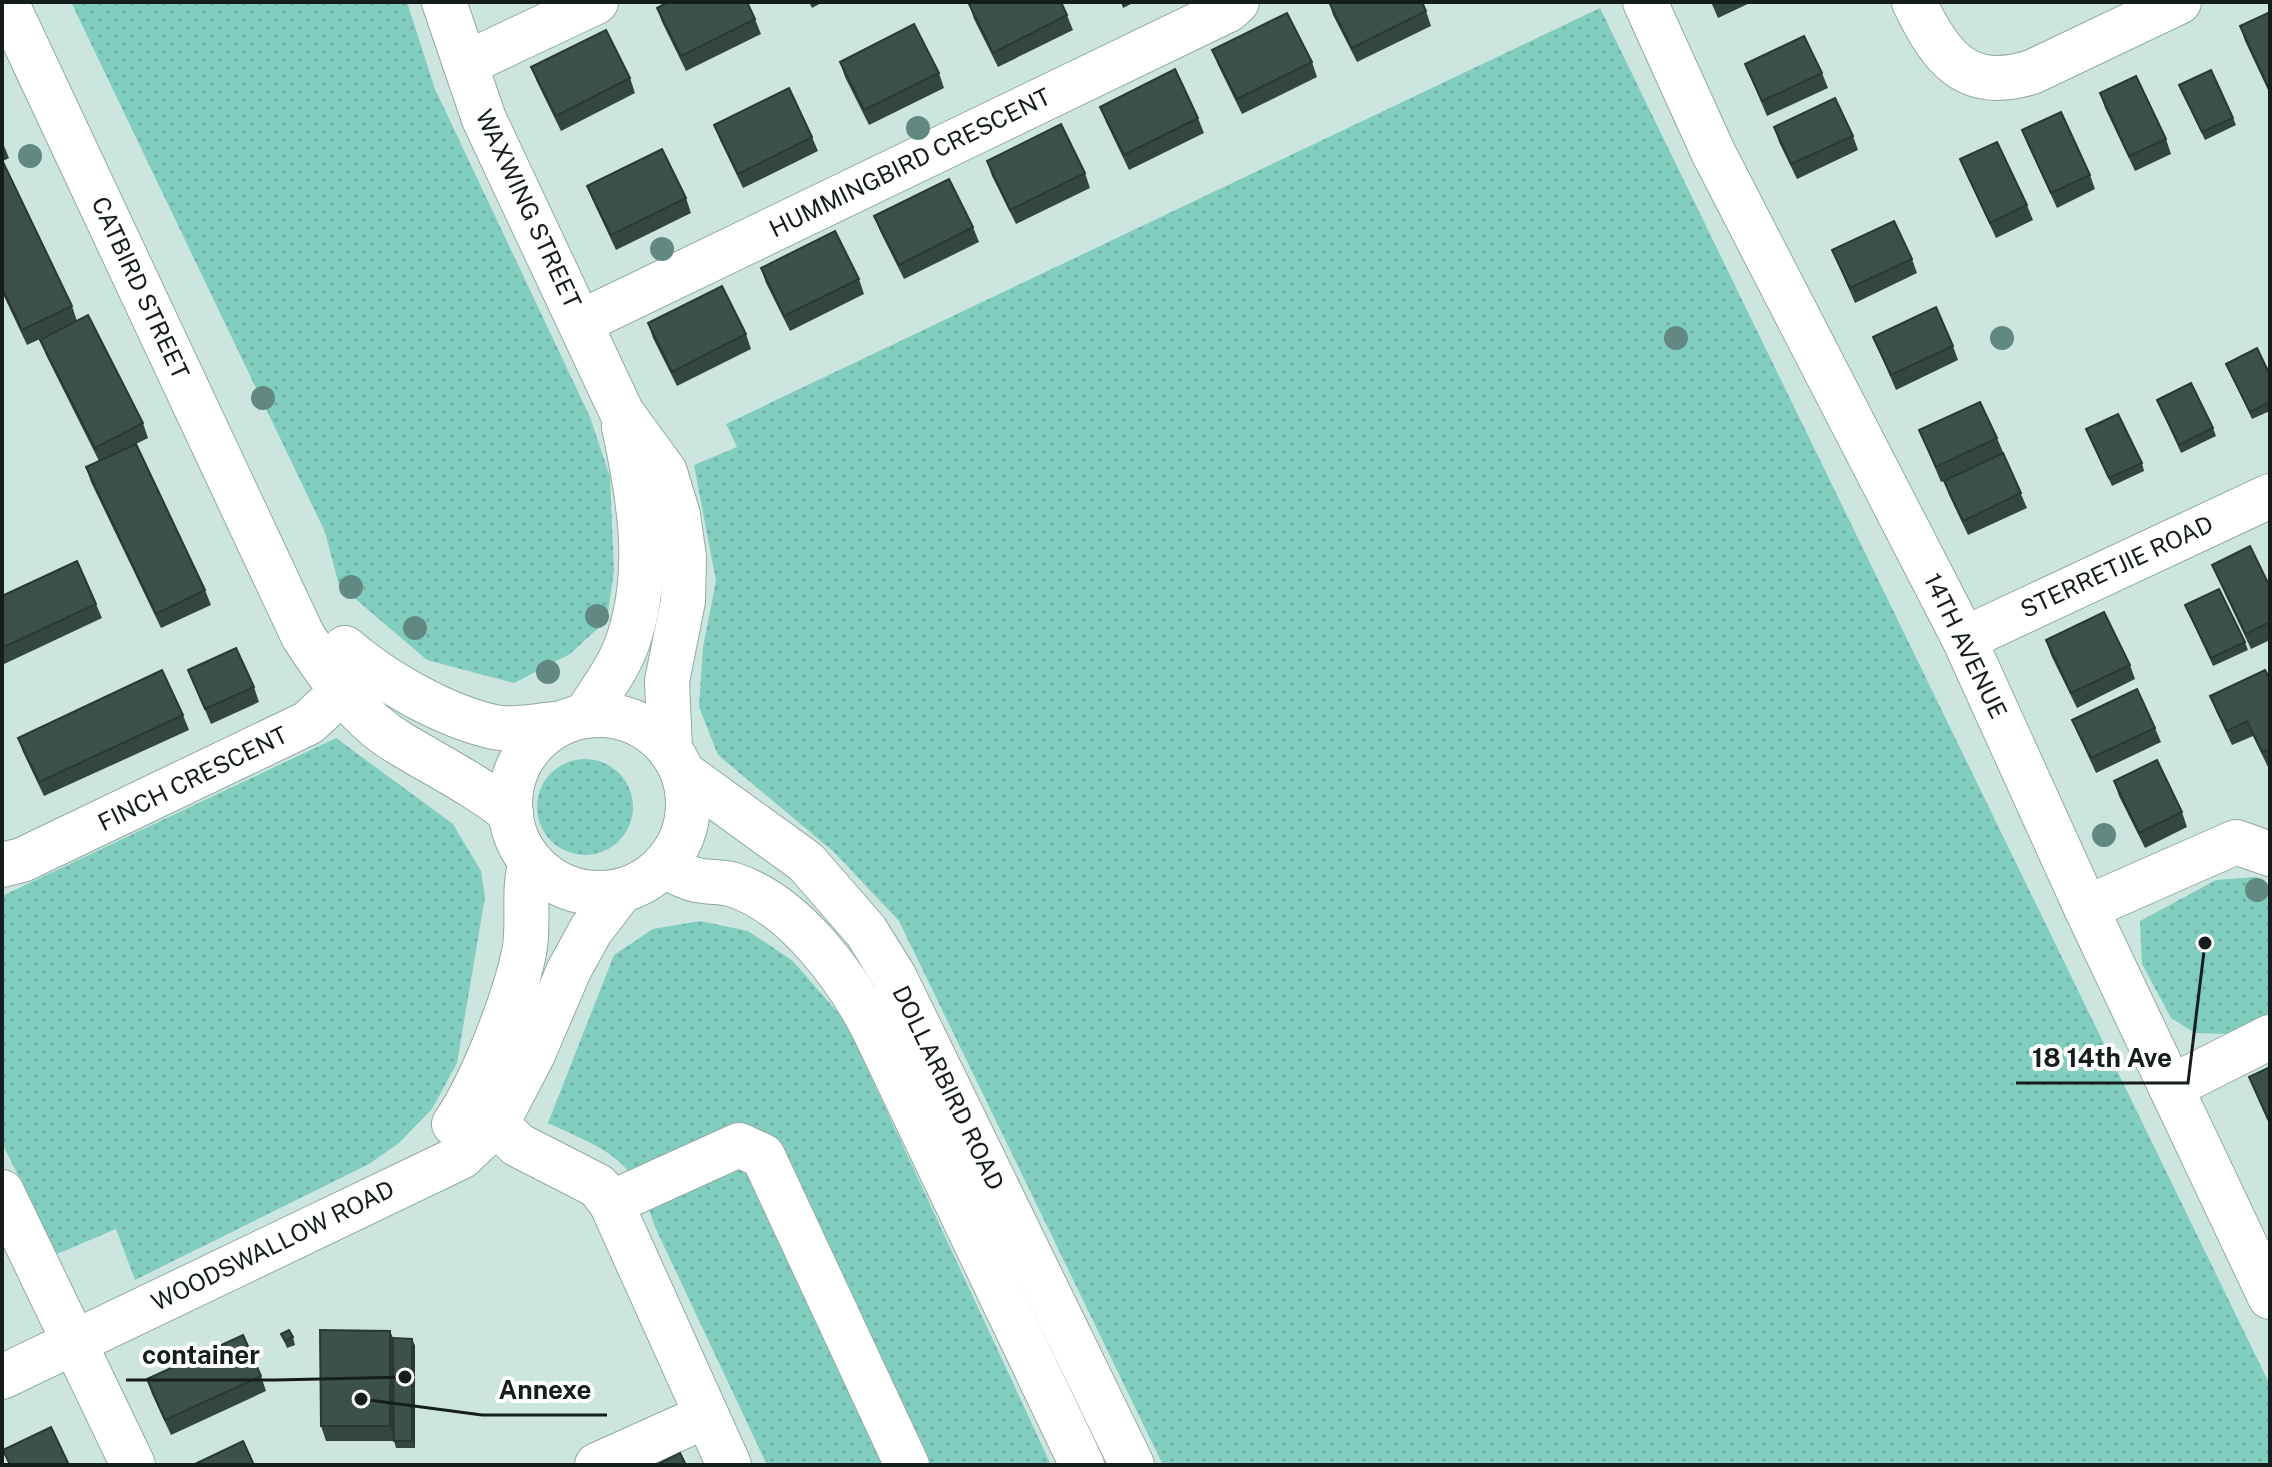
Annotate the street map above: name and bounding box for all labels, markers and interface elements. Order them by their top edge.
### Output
street label: HUMMINGBIRD CRESCENT [764,82,1055,242]
street label: WAXWING STREET [471,105,587,312]
street label: CATBIRD STREET [86,192,195,383]
street label: STERRETJIE ROAD [2016,509,2217,623]
street label: 14TH AVENUE [1919,568,2013,723]
street label: FINCH CRESCENT [93,720,292,836]
street label: DOLLARBIRD ROAD [887,981,1011,1194]
callout: 18 14th Ave [2016,1033,2188,1083]
text: 18 14th Ave [2032,1042,2172,1073]
street label: WOODSWALLOW ROAD [147,1174,399,1316]
callout: container [126,1330,276,1380]
text: container [142,1339,260,1370]
callout: Annexe [482,1365,607,1415]
text: Annexe [498,1374,592,1405]

